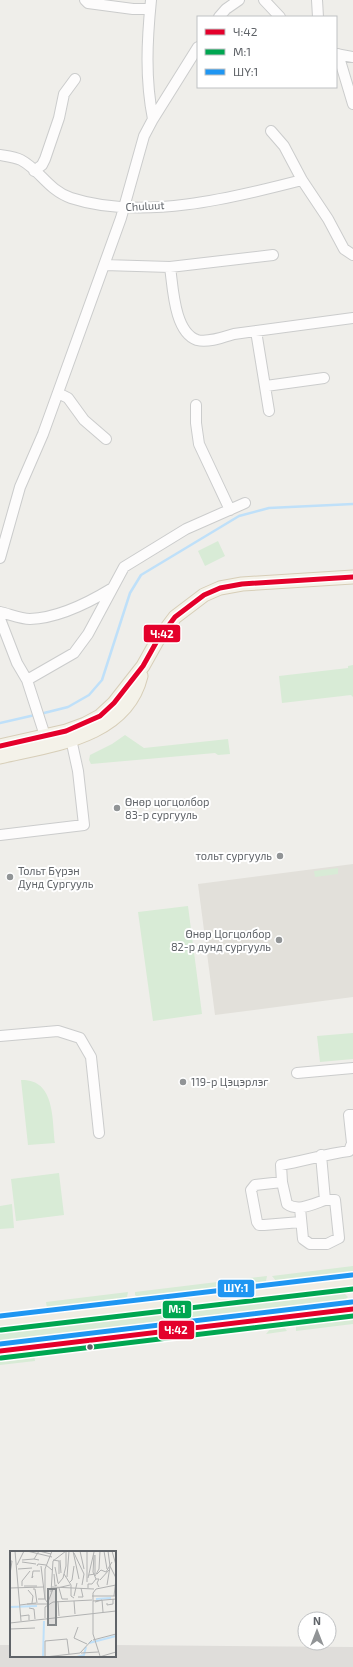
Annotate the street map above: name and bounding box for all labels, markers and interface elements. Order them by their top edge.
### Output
legend [197,16,337,88]
text: Ч:42 [233,24,258,38]
text: М:1 [233,44,251,58]
text: ШҮ:1 [233,64,258,78]
street label: Chuluut [125,198,165,213]
line badge: Ч:42 [143,624,181,643]
text: Ч:42 [150,627,174,640]
place label: Өнөр цогцолбор 83-р сургууль [125,795,210,822]
marker: Өнөр цогцолбор 83-р сургууль [112,803,122,813]
place label: тольт сургууль [196,849,272,863]
marker: тольт сургууль [275,851,285,861]
place label: Тольт Бүрэн Дунд Сургууль [18,864,94,891]
marker: Тольт Бүрэн Дунд Сургууль [5,872,15,882]
place label: Өнөр Цогцолбор 82-р дунд сургууль [171,927,271,954]
marker: Өнөр Цогцолбор 82-р дунд сургууль [274,935,284,945]
place label: 119-р Цэцэрлэг [191,1075,268,1088]
marker: 119-р Цэцэрлэг [178,1077,188,1087]
line badge: ШҮ:1 [217,1279,255,1298]
text: ШҮ:1 [224,1281,248,1294]
line badge: М:1 [162,1300,192,1319]
text: М:1 [168,1302,186,1315]
line badge: Ч:42 [158,1320,195,1340]
text: Ч:42 [164,1323,188,1336]
unlabelled marker [85,1342,95,1352]
inset map [10,1551,116,1657]
north arrow [297,1611,337,1651]
text: N [313,1614,321,1627]

